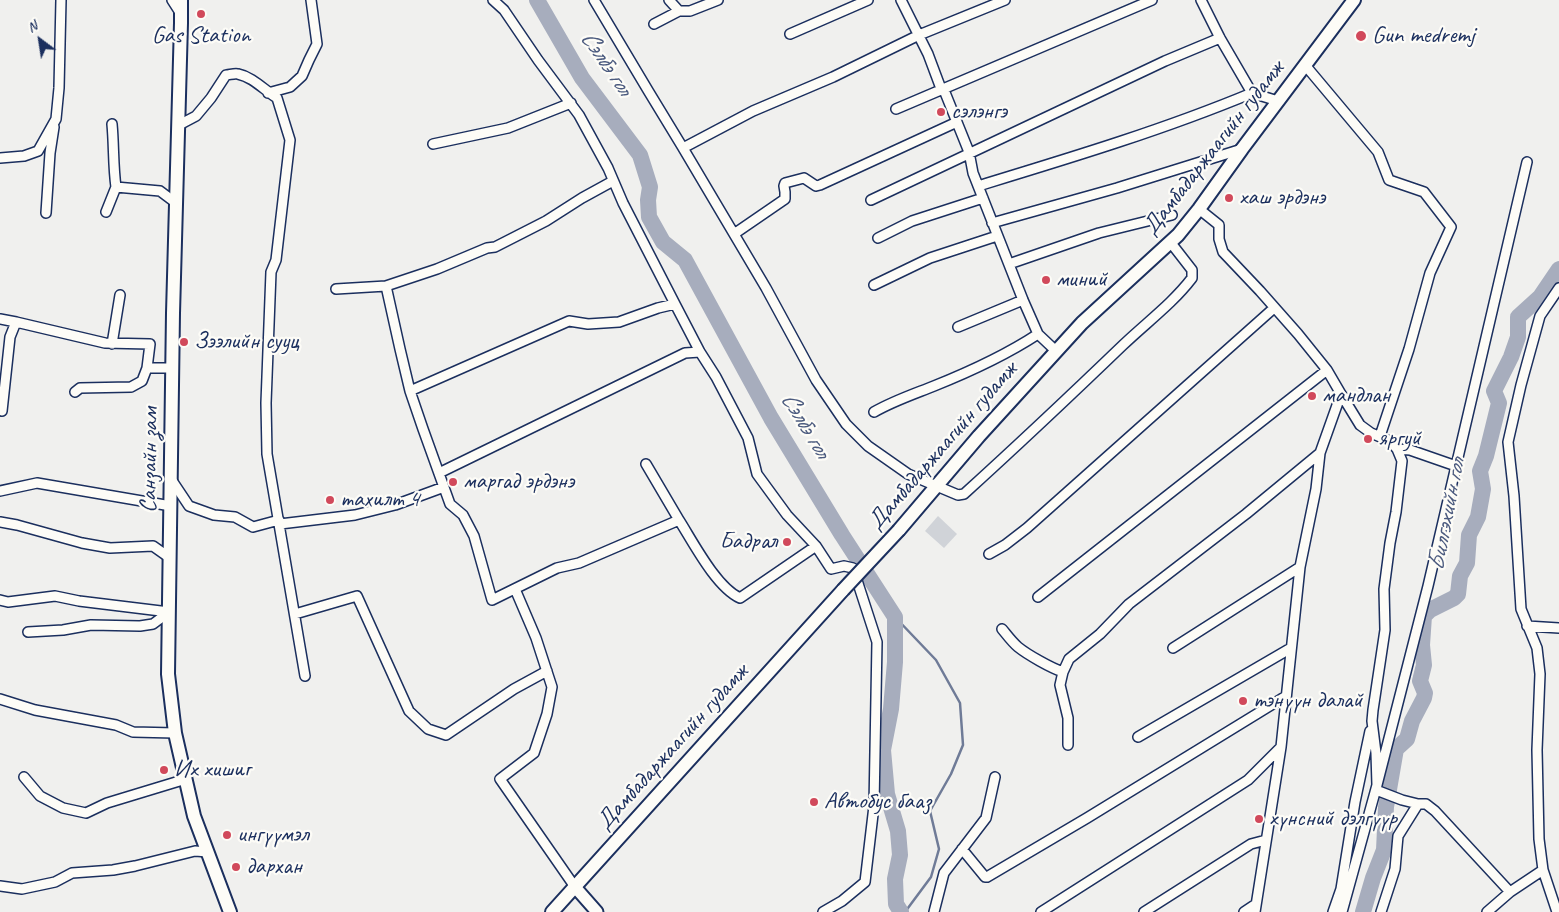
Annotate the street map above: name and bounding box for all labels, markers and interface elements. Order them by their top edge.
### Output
marker: Gas Station [195,8,207,20]
north arrow [15,15,65,65]
text: N [24,17,40,36]
place label: Gas Station [152,22,250,50]
place label: Gun medremj [1372,22,1475,50]
water label: Сэлбэ гол [574,25,638,101]
marker: Gun medremj [1354,29,1368,43]
street label: Дамбадаржаагийн гудамж [1137,55,1291,241]
place label: сэлэнгэ [951,98,1007,126]
marker: сэлэнгэ [935,106,947,118]
place label: хаш эрдэнэ [1239,184,1325,212]
marker: хаш эрдэнэ [1223,192,1235,204]
place label: миний [1056,266,1107,294]
marker: миний [1040,274,1052,286]
place label: Зээлийн сууц [194,328,298,356]
marker: Зээлийн сууц [178,336,190,348]
street label: Дамбадаржаагийн гудамж [862,356,1024,536]
place label: мандлан [1322,382,1390,410]
water label: Сэлбэ гол [774,387,836,463]
marker: мандлан [1306,390,1318,402]
street label: Санзайн зам [135,407,165,513]
place label: яргуй [1378,425,1421,453]
marker: яргуй [1362,433,1374,445]
water label: Билгэхийн гол [1421,457,1473,573]
place label: маргад эрдэнэ [463,468,574,496]
marker: маргад эрдэнэ [447,476,459,488]
place label: тахилт 4 [340,486,420,514]
marker: тахилт 4 [324,494,336,506]
place label: Бадрал [719,528,777,556]
marker: Бадрал [781,536,793,548]
street label: Дамбадаржаагийн гудамж [591,658,755,836]
place label: тэнүүн далай [1253,687,1362,715]
marker: тэнүүн далай [1237,695,1249,707]
place label: Их хишиг [174,756,250,784]
marker: Их хишиг [158,764,170,776]
place label: Автобус бааз [824,788,931,816]
marker: Автобус бааз [808,796,820,808]
place label: хүнсний дэлгүүр [1269,805,1397,833]
marker: хүнсний дэлгүүр [1253,813,1265,825]
place label: ингүүмэл [237,821,309,849]
marker: ингүүмэл [221,829,233,841]
place label: дархан [246,853,302,881]
marker: дархан [230,861,242,873]

